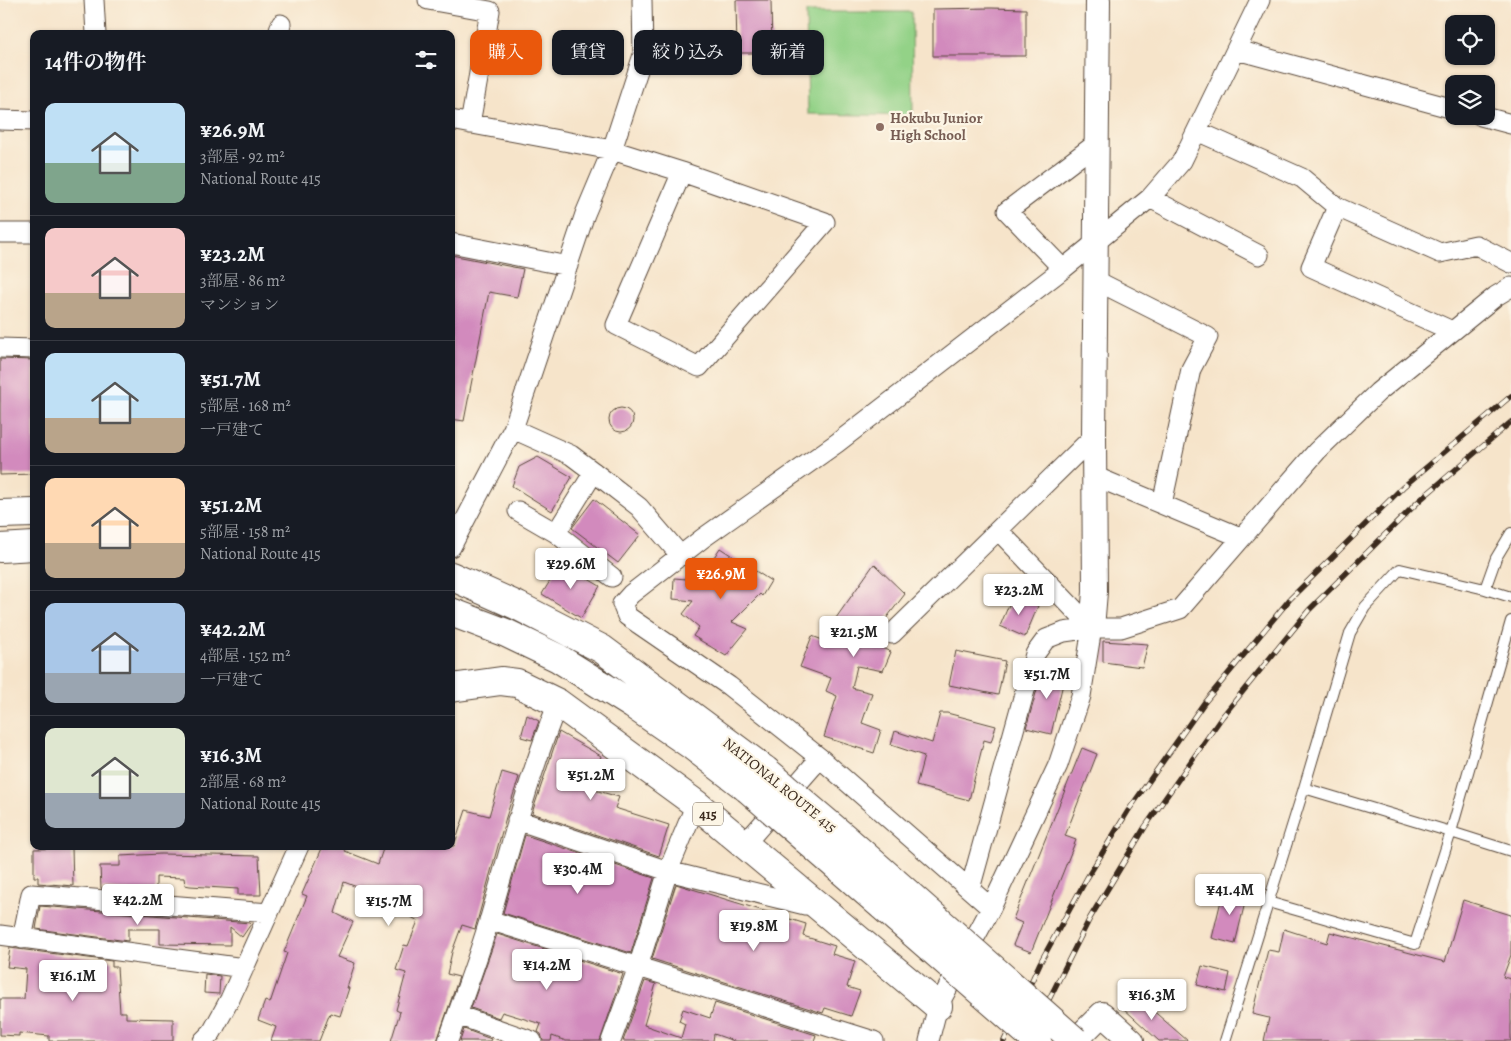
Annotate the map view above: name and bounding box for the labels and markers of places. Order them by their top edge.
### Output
place label: Hokubu Junior High School [890,108,983,145]
marker: Hokubu Junior High School [874,121,886,133]
pin: ¥29.6M [530,548,612,590]
pin: ¥26.9M [680,558,762,600]
pin: ¥23.2M [978,574,1060,616]
pin: ¥21.5M [813,616,895,658]
pin: ¥51.7M [1006,658,1088,700]
pin: ¥51.2M [550,758,632,801]
pin: ¥30.4M [537,852,619,895]
pin: ¥41.4M [1189,874,1271,916]
pin: ¥42.2M [97,884,179,926]
pin: ¥15.7M [348,884,430,927]
pin: ¥19.8M [713,910,795,952]
pin: ¥14.2M [506,948,588,991]
pin: ¥16.1M [32,960,114,1002]
pin: ¥16.3M [1111,978,1193,1021]

